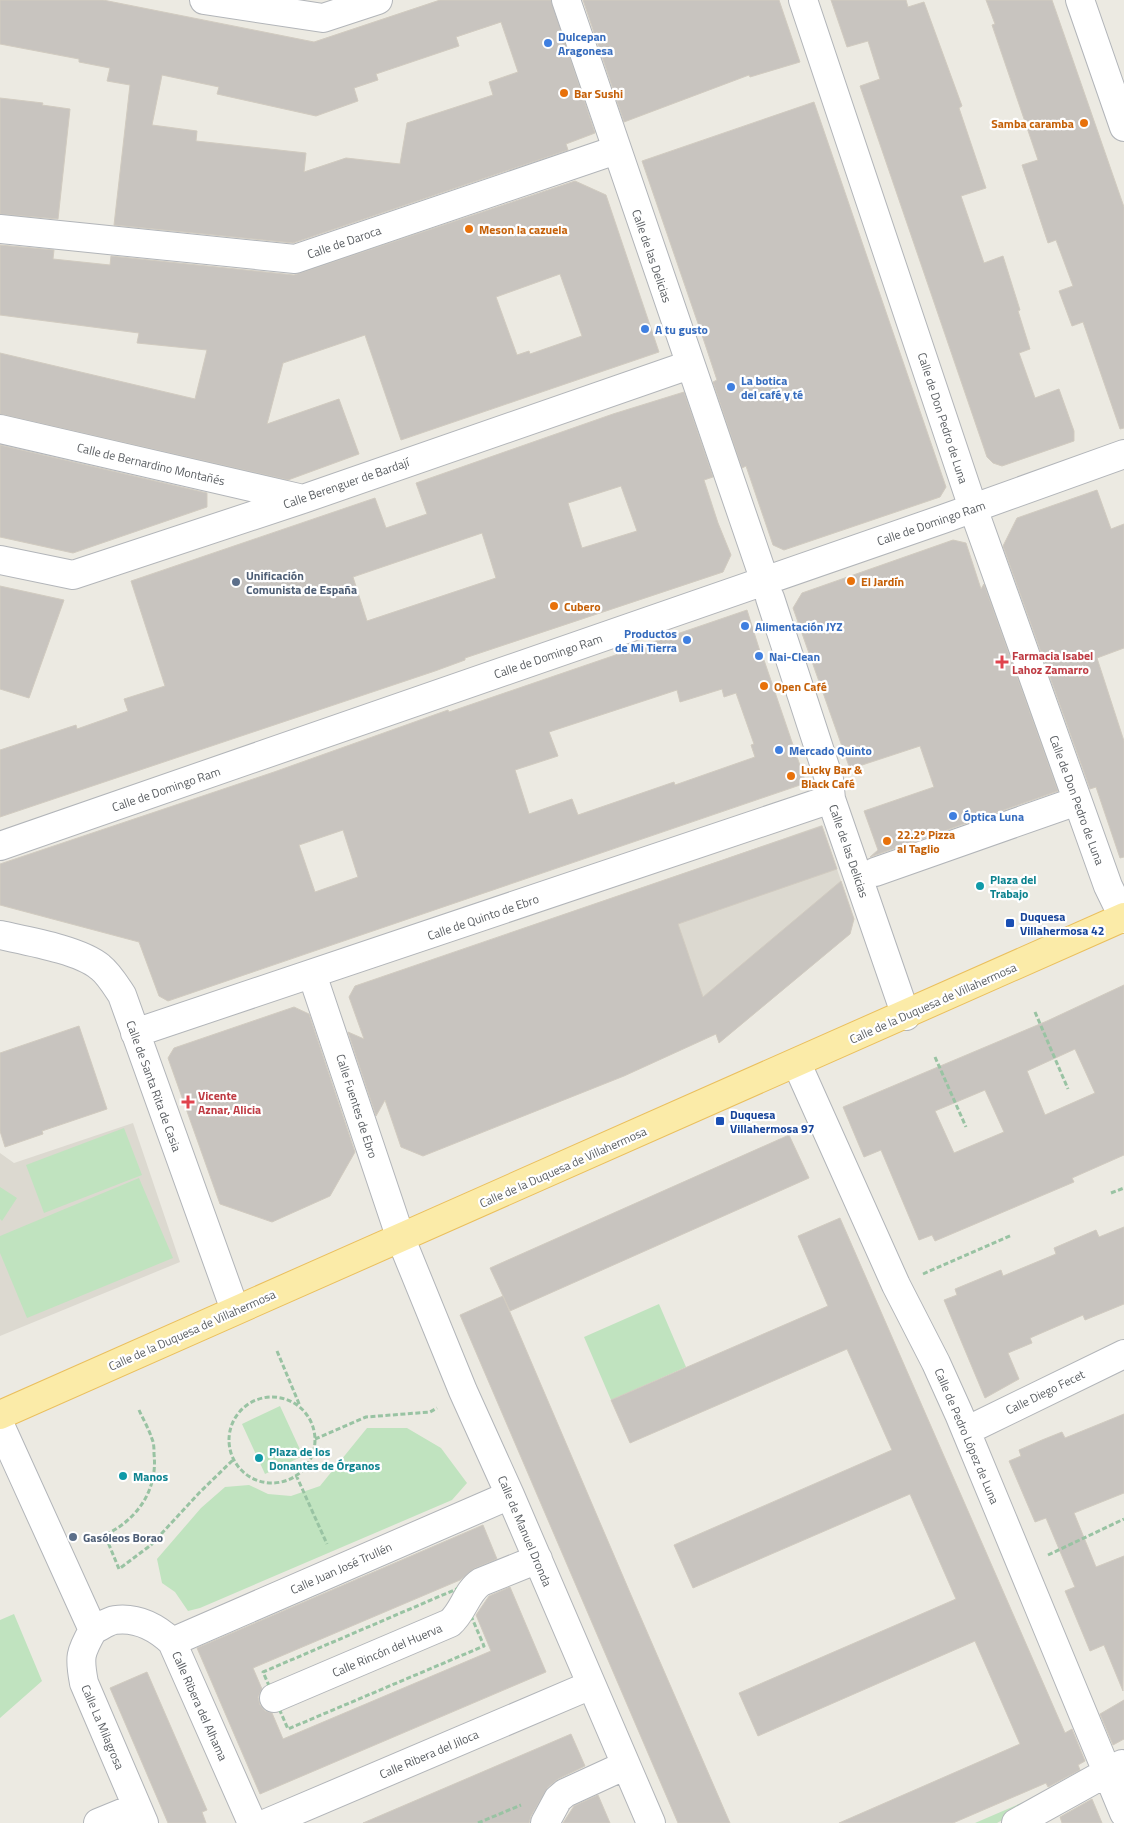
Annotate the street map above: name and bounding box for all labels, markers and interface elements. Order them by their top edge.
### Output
place label: Dulcepan Aragonesa [558,27,613,60]
marker: Dulcepan Aragonesa [542,37,554,49]
place label: Bar Sushi [574,84,623,103]
marker: Bar Sushi [558,87,570,99]
place label: Samba caramba [991,114,1074,133]
marker: Samba caramba [1078,117,1090,129]
street label: Calle de las Delicias [627,207,677,306]
street label: Calle de Daroca [304,220,384,264]
place label: Meson la cazuela [479,220,568,239]
marker: Meson la cazuela [463,223,475,235]
place label: A tu gusto [655,320,708,339]
marker: A tu gusto [639,323,651,335]
street label: Calle de Don Pedro de Luna [913,350,973,486]
place label: La botica del café y té [741,371,803,404]
marker: La botica del café y té [725,381,737,393]
street label: Calle de Bernardino Montañés [75,438,227,490]
street label: Calle Berenguer de Bardají [280,452,413,514]
street label: Calle de Domingo Ram [874,496,988,550]
place label: Unificación Comunista de España [246,566,357,599]
place label: El Jardín [861,572,904,591]
marker: El Jardín [845,575,857,587]
marker: Unificación Comunista de España [230,576,242,588]
place label: Cubero [564,597,601,616]
marker: Cubero [548,600,560,612]
place label: Alimentación JYZ [755,617,843,636]
marker: Alimentación JYZ [739,620,751,632]
place label: Productos de Mi Tierra [615,624,677,657]
street label: Calle de Domingo Ram [491,629,605,683]
marker: Productos de Mi Tierra [681,634,693,646]
place label: Farmacia Isabel Lahoz Zamarro [1012,646,1093,679]
place label: Nai-Clean [769,647,820,666]
marker: Nai-Clean [753,650,765,662]
marker: Farmacia Isabel Lahoz Zamarro [996,656,1008,668]
place label: Open Café [774,677,827,696]
marker: Open Café [758,680,770,692]
street label: Calle de Don Pedro de Luna [1045,732,1109,868]
place label: Mercado Quinto [789,741,872,760]
marker: Mercado Quinto [773,744,785,756]
place label: Lucky Bar & Black Café [801,760,863,793]
street label: Calle de Domingo Ram [109,762,223,816]
marker: Lucky Bar & Black Café [785,770,797,782]
street label: Calle de las Delicias [824,802,874,901]
place label: Óptica Luna [963,807,1024,826]
marker: Óptica Luna [947,810,959,822]
place label: 22.2º Pizza al Taglio [897,825,955,858]
marker: 22.2º Pizza al Taglio [881,835,893,847]
place label: Plaza del Trabajo [990,870,1037,903]
marker: Plaza del Trabajo [974,880,986,892]
street label: Calle de Quinto de Ebro [425,889,541,945]
place label: Duquesa Villahermosa 42 [1020,907,1105,940]
marker: Duquesa Villahermosa 42 [1004,917,1016,929]
street label: Calle de la Duquesa de Villahermosa [846,957,1020,1049]
street label: Calle de Santa Rita de Casia [121,1018,187,1154]
street label: Calle Fuentes de Ebro [331,1051,383,1161]
place label: Vicente Aznar, Alicia [198,1086,261,1119]
marker: Vicente Aznar, Alicia [182,1096,194,1108]
place label: Duquesa Villahermosa 97 [730,1105,815,1138]
marker: Duquesa Villahermosa 97 [714,1115,726,1127]
street label: Calle de la Duquesa de Villahermosa [476,1121,650,1213]
street label: Calle de la Duquesa de Villahermosa [105,1284,279,1376]
street label: Calle Diego Fecet [1002,1364,1088,1419]
street label: Calle de Pedro López de Luna [930,1365,1004,1507]
place label: Plaza de los Donantes de Órganos [269,1442,380,1475]
marker: Plaza de los Donantes de Órganos [253,1452,265,1464]
place label: Manos [133,1467,168,1486]
marker: Manos [117,1470,129,1482]
street label: Calle de Manuel Dronda [493,1472,557,1590]
place label: Gasóleos Borao [83,1528,163,1547]
marker: Gasóleos Borao [67,1531,79,1543]
street label: Calle Juan José Trullén [287,1537,395,1599]
street label: Calle Rincón del Huerva [329,1618,445,1682]
street label: Calle Ribera del Alhama [167,1648,233,1764]
street label: Calle La Milagrosa [77,1681,129,1773]
street label: Calle Ribera del Jiloca [376,1724,482,1784]

